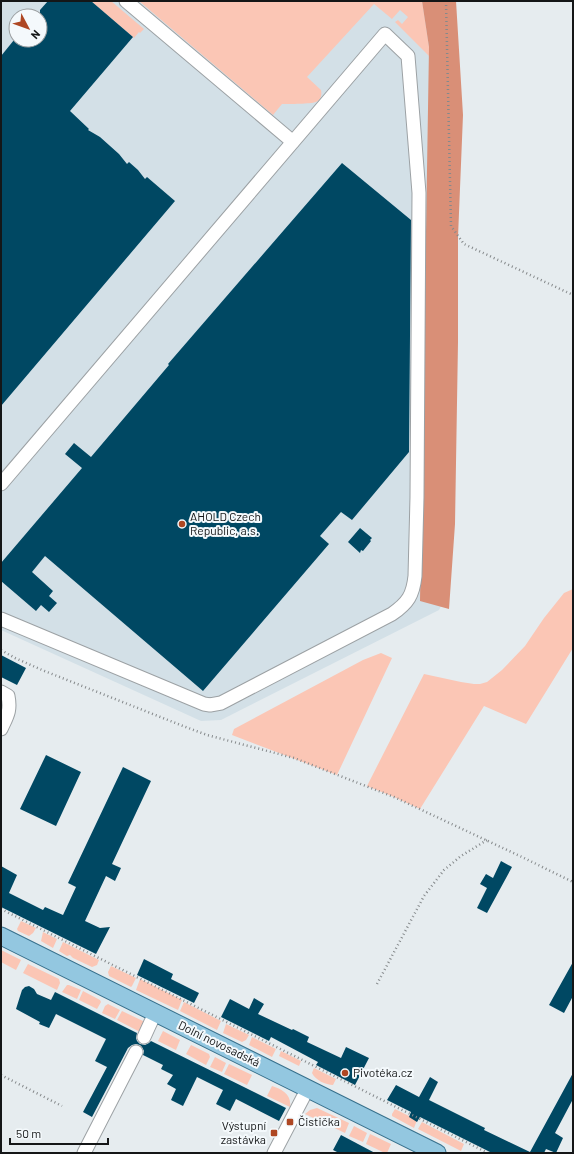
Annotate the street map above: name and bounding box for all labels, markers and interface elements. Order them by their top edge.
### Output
north arrow [8,8,48,48]
text: N [29,28,43,42]
place label: AHOLD Czech Republic, a.s. [190,509,261,537]
marker: AHOLD Czech Republic, a.s. [177,519,187,529]
street label: Dolní novosadská [176,1017,263,1069]
place label: Pivotéka.cz [353,1065,412,1079]
marker: Pivotéka.cz [340,1068,350,1078]
place label: Čistička [298,1114,340,1128]
marker: Čistička [285,1117,295,1127]
place label: Výstupní zastávka [221,1118,266,1146]
scale bar [10,1120,108,1146]
text: 50 m [16,1126,41,1140]
marker: Výstupní zastávka [269,1128,279,1138]

